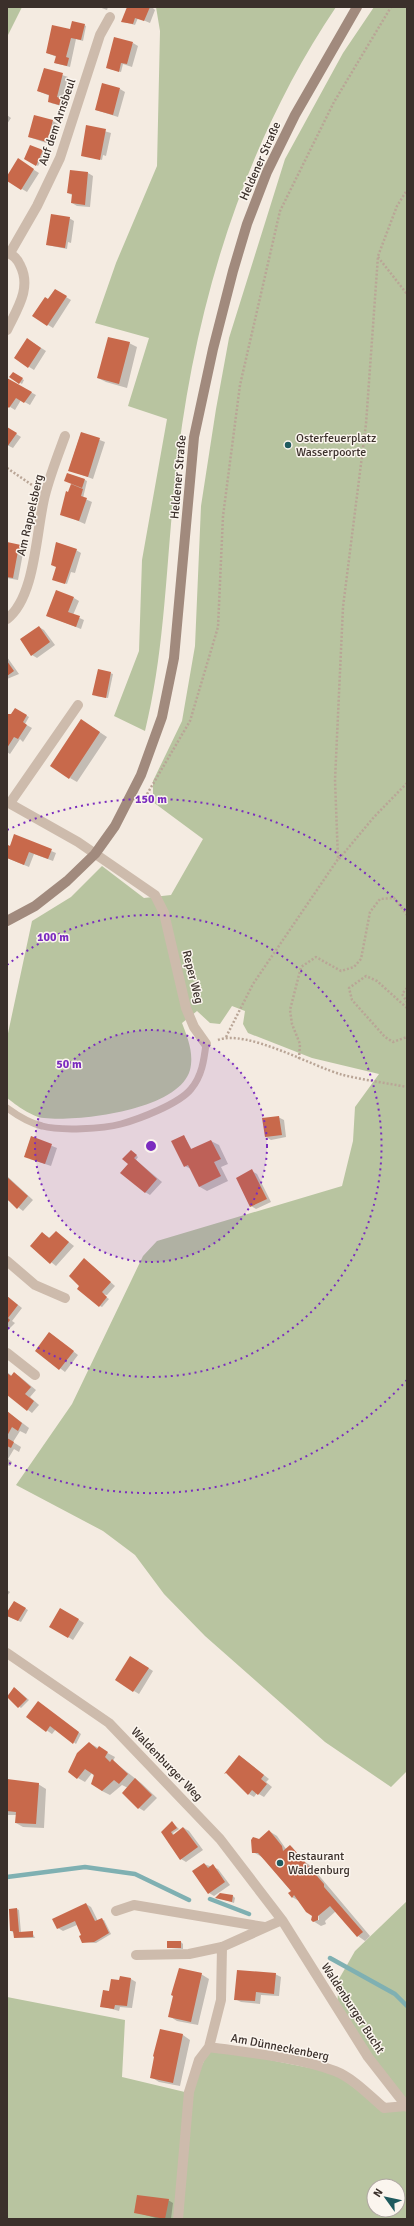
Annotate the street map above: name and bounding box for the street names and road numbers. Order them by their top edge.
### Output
street label: Auf dem Arnsbeul [36,76,80,168]
street label: Heldener Straße [236,120,284,203]
street label: Heldener Straße [167,434,190,520]
street label: Am Rappelsberg [14,473,47,557]
street label: Reper Weg [179,949,206,1005]
street label: Waldenburger Weg [128,1724,206,1804]
street label: Waldenburger Bucht [318,1960,387,2056]
street label: Am Dünneckenberg [229,2031,330,2064]

